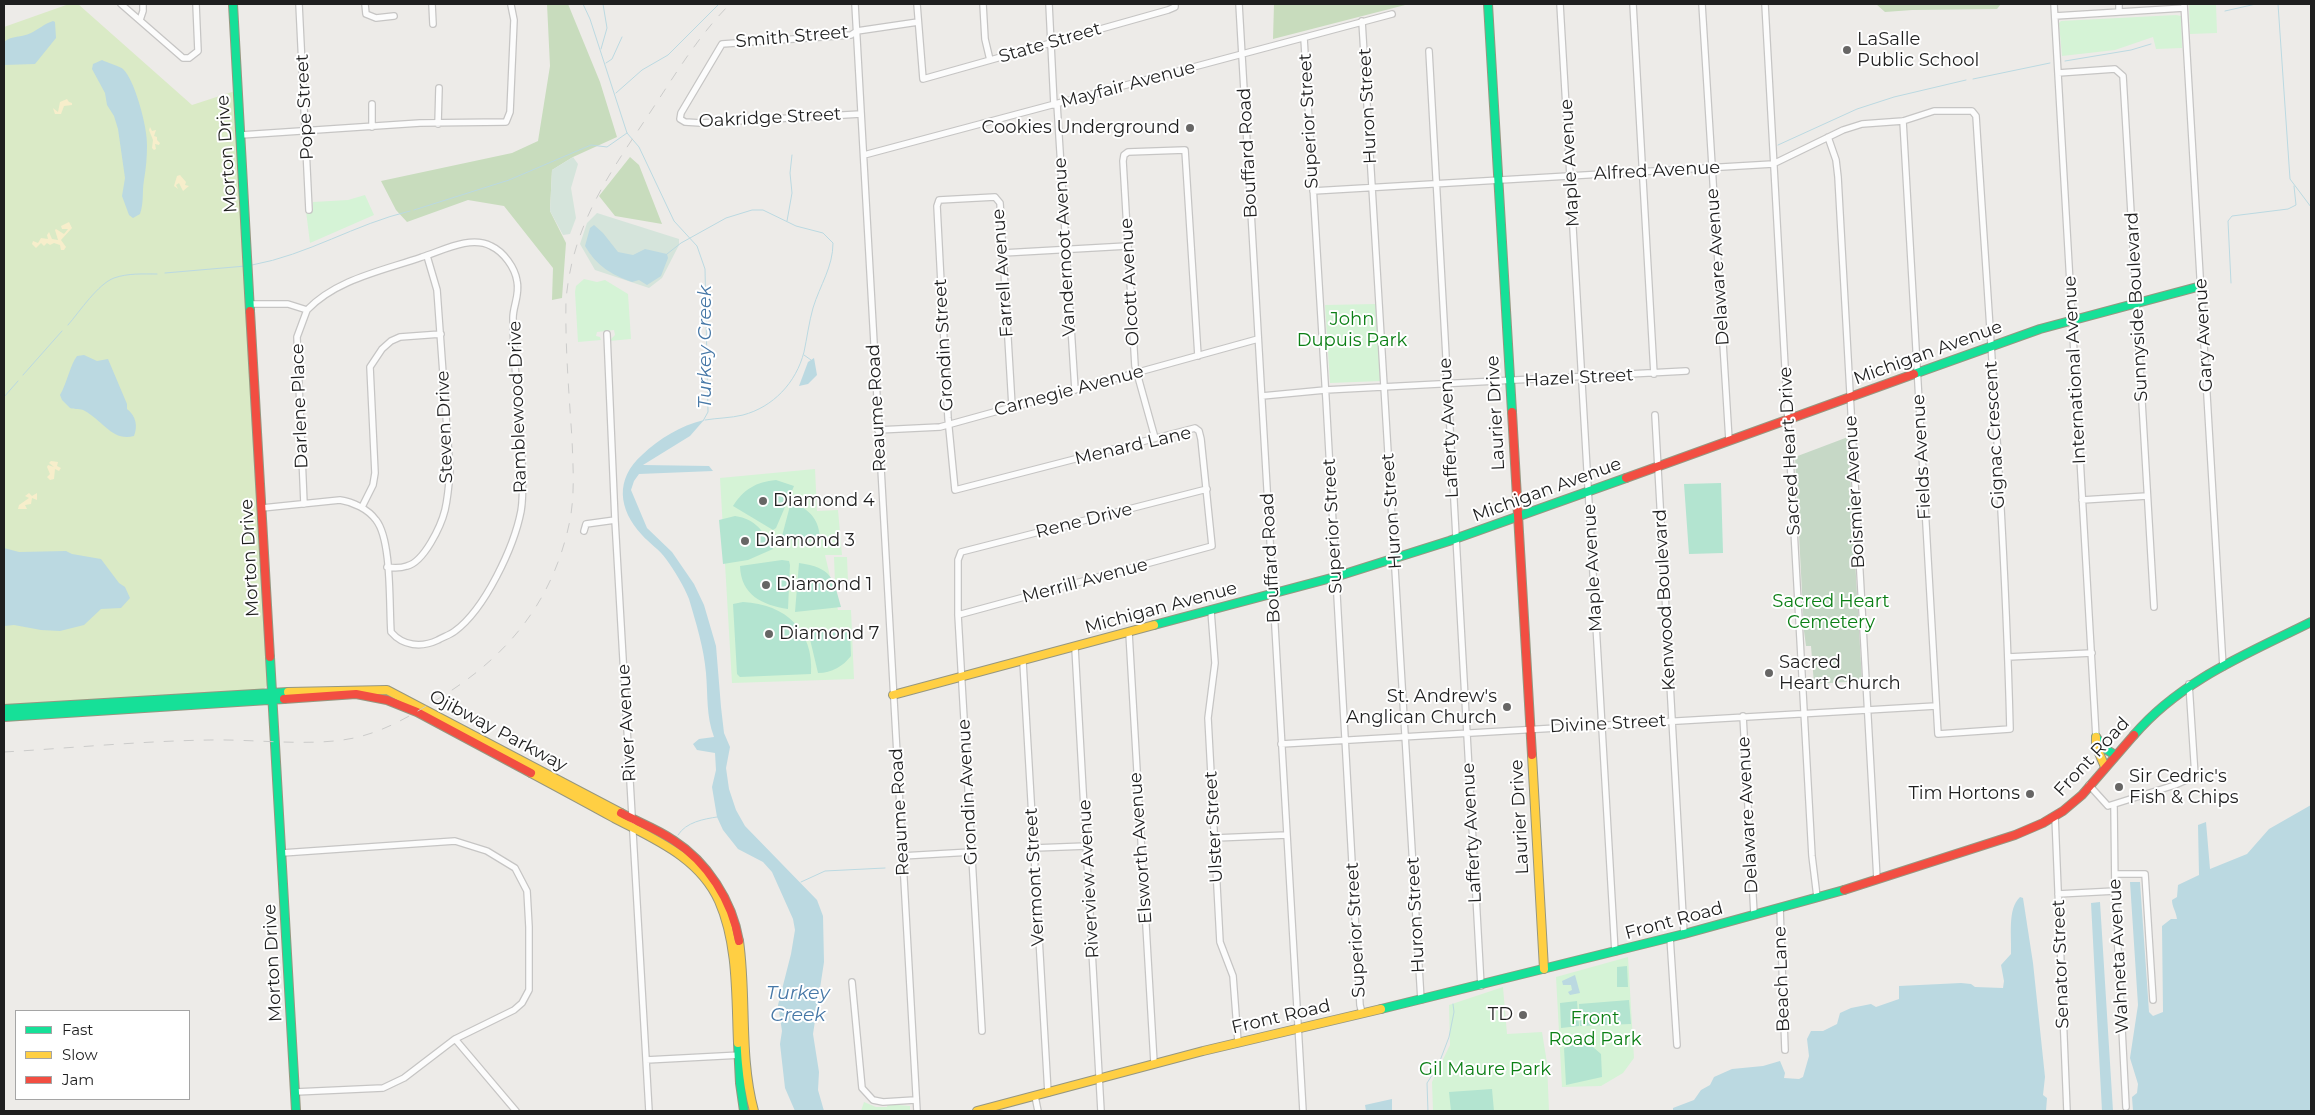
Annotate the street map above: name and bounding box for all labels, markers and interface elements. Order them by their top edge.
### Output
street label: State Street [996,18,1104,68]
street label: Smith Street [735,21,849,53]
place label: LaSalle Public School [1857,29,1979,72]
marker: LaSalle Public School [1841,44,1853,56]
street label: Huron Street [1354,47,1382,165]
street label: Pope Street [291,53,319,161]
street label: Superior Street [1295,53,1323,189]
street label: Mayfair Avenue [1058,57,1198,113]
street label: Bouffard Road [1234,87,1262,219]
street label: Morton Drive [212,94,242,214]
street label: Maple Avenue [1556,98,1584,228]
street label: Oakridge Street [698,103,842,133]
place label: Cookies Underground [982,117,1180,139]
marker: Cookies Underground [1184,122,1196,134]
street label: Vandernoot Avenue [1050,157,1080,337]
street label: Alfred Avenue [1593,157,1721,185]
street label: Delaware Avenue [1702,188,1734,346]
street label: Farrell Avenue [988,208,1018,338]
street label: Sunnyside Boulevard [2121,212,2153,402]
street label: Olcott Avenue [1116,217,1144,347]
street label: International Avenue [2059,275,2091,465]
street label: Gary Avenue [2190,277,2218,393]
street label: Grondin Street [930,278,958,412]
water label: Turkey Creek [694,285,716,409]
park label: John Dupuis Park [1297,309,1407,352]
street label: Michigan Avenue [1851,316,2005,390]
street label: Ramblewood Drive [504,320,532,494]
street label: Darlene Place [287,343,313,469]
street label: Reaume Road [863,343,891,473]
street label: Laurier Drive [1482,355,1510,471]
street label: Lafferty Avenue [1435,357,1463,499]
street label: Gignac Crescent [1980,360,2010,510]
street label: Carnegie Avenue [992,361,1146,421]
street label: Hazel Street [1524,364,1634,392]
street label: Sacred Heart Drive [1775,366,1805,536]
street label: Steven Drive [432,370,458,484]
street label: Fields Avenue [1908,394,1936,520]
street label: Boismier Avenue [1840,415,1870,569]
street label: Menard Lane [1073,422,1193,470]
street label: Huron Street [1377,452,1407,570]
street label: Michigan Avenue [1470,453,1624,527]
street label: Superior Street [1319,458,1347,594]
place label: Diamond 4 [773,490,875,512]
street label: Bouffard Road [1257,492,1285,624]
marker: Diamond 4 [757,495,769,507]
street label: Morton Drive [236,498,264,618]
street label: Rene Drive [1033,499,1135,543]
street label: Maple Avenue [1579,503,1607,633]
street label: Kenwood Boulevard [1649,509,1681,691]
place label: Diamond 3 [755,530,855,552]
marker: Diamond 3 [739,535,751,547]
street label: Merrill Avenue [1020,554,1150,608]
place label: Diamond 1 [776,574,872,596]
street label: Michigan Avenue [1082,577,1240,639]
marker: Diamond 1 [760,579,772,591]
park label: Sacred Heart Cemetery [1772,591,1890,634]
place label: Diamond 7 [779,623,879,645]
marker: Diamond 7 [763,628,775,640]
place label: Sacred Heart Church [1779,652,1901,694]
street label: River Avenue [613,663,641,783]
marker: Sacred Heart Church [1763,667,1775,679]
street label: Ojibway Parkway [425,686,571,776]
place label: St. Andrew's Anglican Church [1346,686,1497,729]
marker: St. Andrew's Anglican Church [1501,701,1513,713]
street label: Divine Street [1549,710,1667,738]
street label: Front Road [2050,713,2134,801]
street label: Grondin Avenue [953,718,983,866]
street label: Delaware Avenue [1733,736,1763,894]
street label: Reaume Road [886,747,914,877]
street label: Laurier Drive [1506,759,1534,875]
street label: Lafferty Avenue [1458,762,1486,904]
place label: Sir Cedric's Fish & Chips [2129,766,2238,809]
street label: Ulster Street [1200,770,1228,884]
street label: Elsworth Avenue [1125,771,1157,925]
marker: Sir Cedric's Fish & Chips [2113,781,2125,793]
place label: Tim Hortons [1908,783,2020,805]
marker: Tim Hortons [2024,788,2036,800]
street label: Riverview Avenue [1074,799,1104,959]
street label: Vermont Street [1021,807,1049,947]
street label: Huron Street [1402,856,1430,974]
street label: Superior Street [1342,862,1370,998]
street label: Wahneta Avenue [2104,878,2134,1034]
street label: Front Road [1623,898,1725,944]
street label: Senator Street [2048,899,2074,1029]
street label: Morton Drive [259,903,287,1023]
street label: Beach Lane [1769,926,1795,1032]
water label: Turkey Creek [766,982,830,1026]
street label: Front Road [1229,995,1333,1039]
place label: TD [1488,1004,1513,1026]
park label: Front Road Park [1549,1008,1641,1050]
marker: TD [1517,1009,1529,1021]
legend [15,1010,190,1100]
text: Fast [62,1020,93,1039]
text: Slow [62,1045,98,1064]
park label: Gil Maure Park [1419,1059,1551,1081]
text: Jam [62,1070,94,1089]

